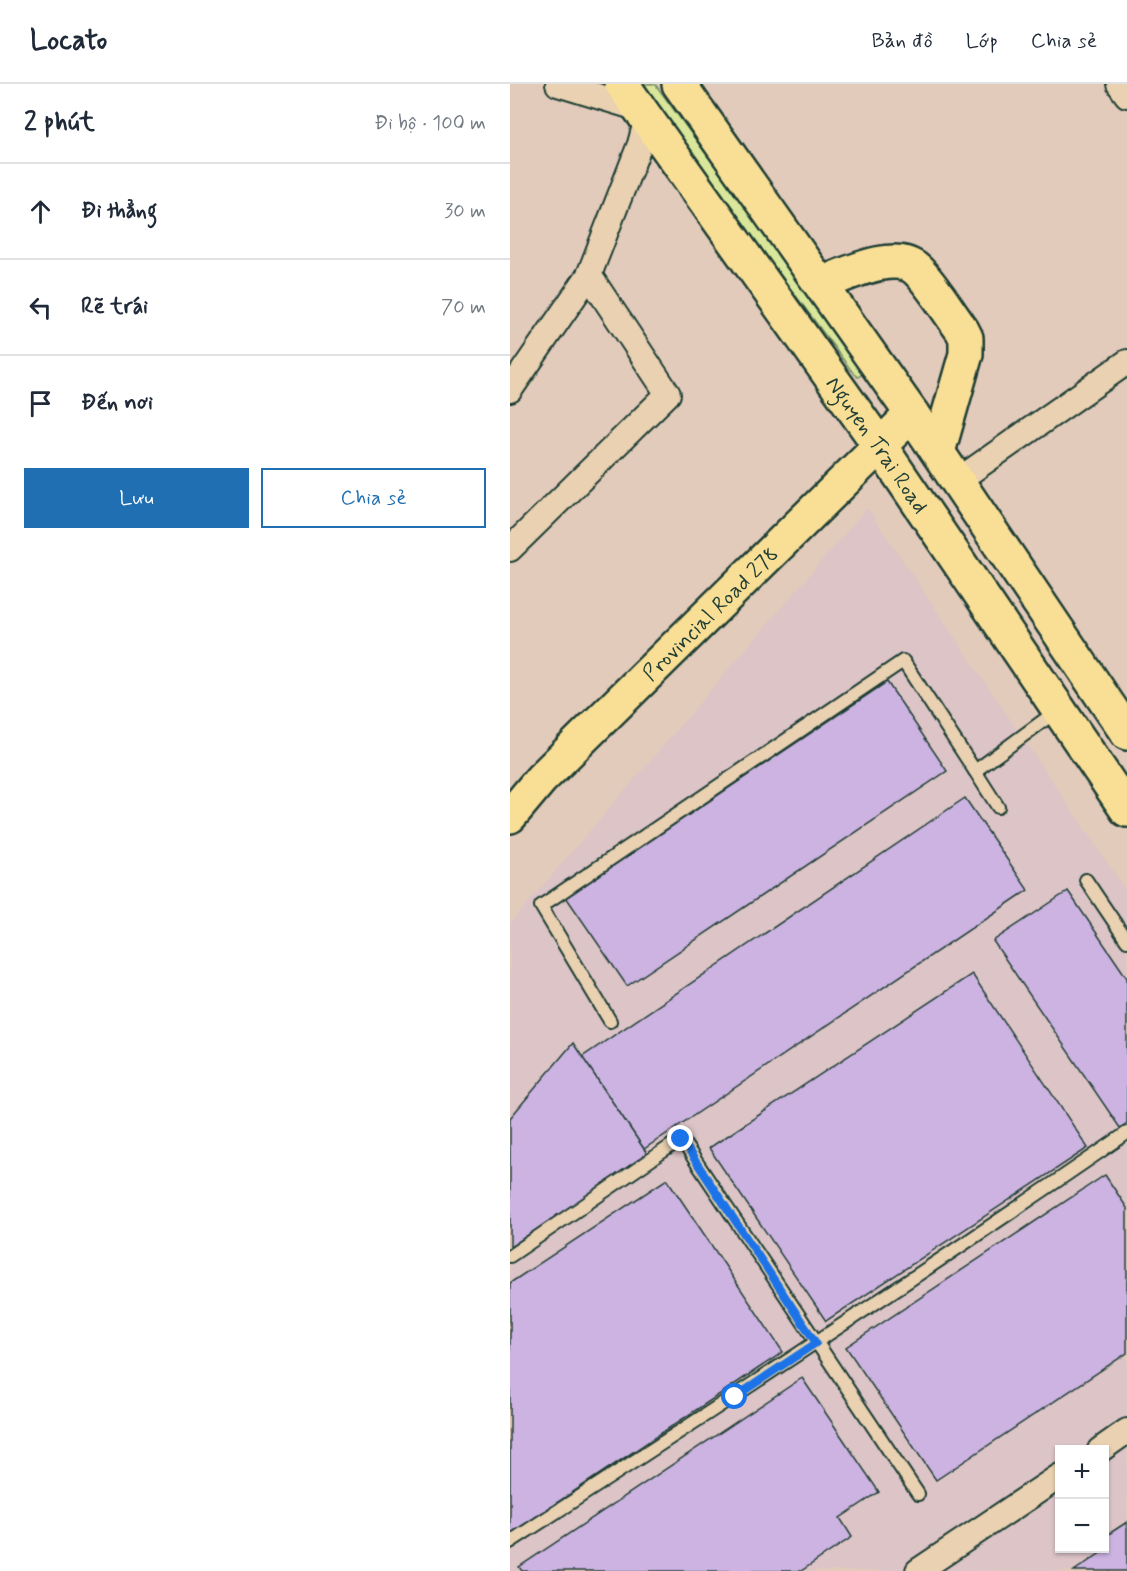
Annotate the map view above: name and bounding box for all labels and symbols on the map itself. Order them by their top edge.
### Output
street label: Nguyen Trai Road [819,371,934,519]
street label: Provincial Road 278 [637,541,785,688]
route end [667,1125,693,1151]
route start [721,1383,747,1409]

